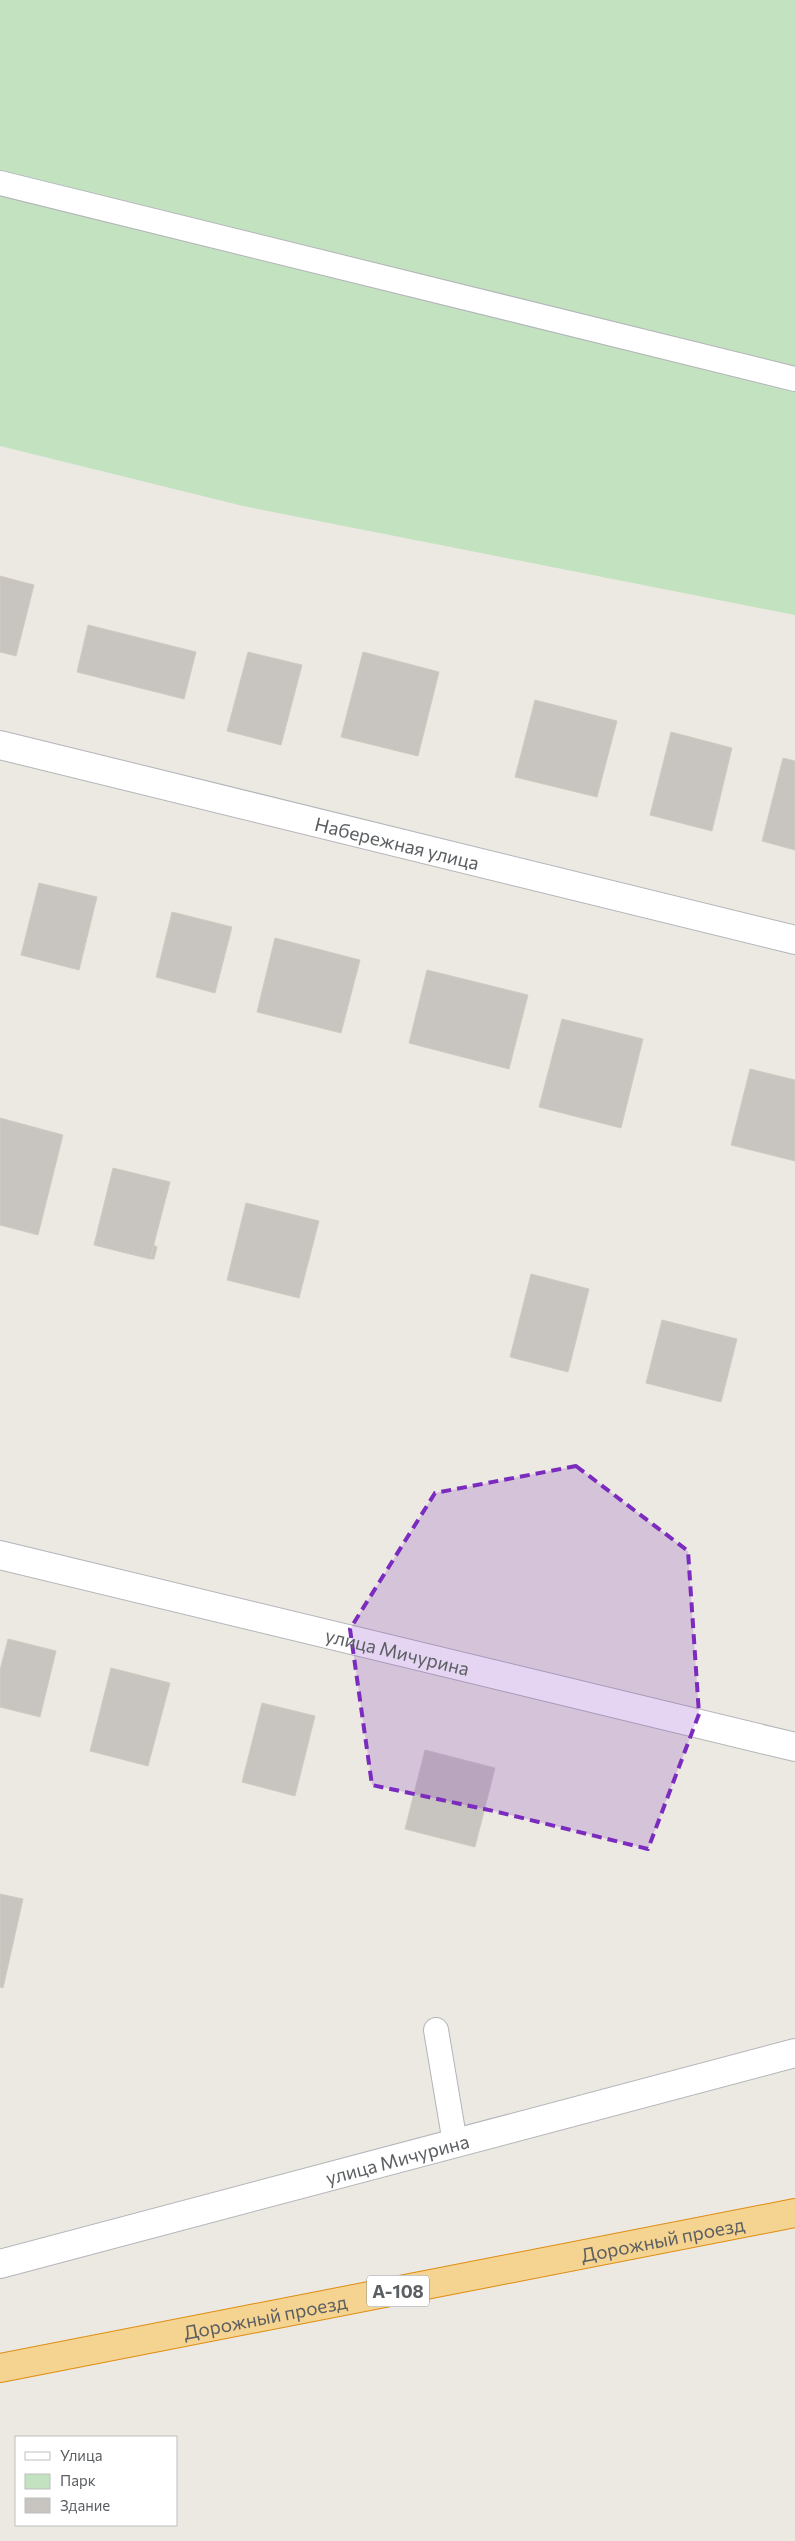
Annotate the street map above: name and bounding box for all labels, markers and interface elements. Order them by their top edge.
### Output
street label: Набережная улица [313,811,482,874]
street label: улица Мичурина [323,1623,472,1679]
street label: улица Мичурина [323,2129,471,2189]
street label: Дорожный проезд [579,2212,746,2266]
road number: А-108 [367,2276,429,2306]
street label: Дорожный проезд [181,2289,349,2344]
legend [15,2436,178,2526]
text: Улица [60,2446,102,2464]
text: Парк [60,2471,96,2489]
text: Здание [60,2496,110,2514]

